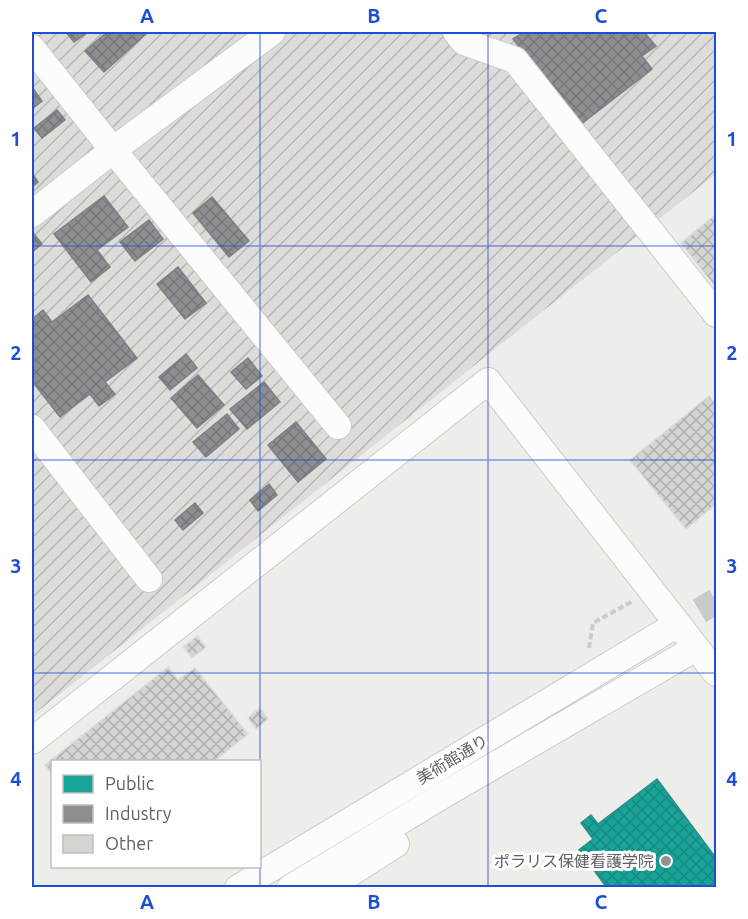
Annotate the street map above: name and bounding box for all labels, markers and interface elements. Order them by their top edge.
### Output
text: A [140,4,154,27]
text: B [367,4,381,27]
text: C [595,4,608,27]
text: 1 [10,127,22,150]
text: 1 [726,127,738,150]
text: 2 [10,341,22,364]
text: 2 [726,341,738,364]
text: 3 [10,554,22,577]
text: 3 [726,554,738,577]
street label: 美術館通り [413,731,491,787]
legend [51,760,261,868]
text: 4 [10,767,22,790]
text: 4 [726,767,738,790]
text: Public [105,773,154,793]
text: Industry [105,803,172,823]
text: Other [105,833,153,853]
place label: ポラリス保健看護学院 [494,852,654,870]
marker: ポラリス保健看護学院 [659,854,673,868]
text: A [140,890,154,913]
text: B [367,890,381,913]
text: C [595,890,608,913]

